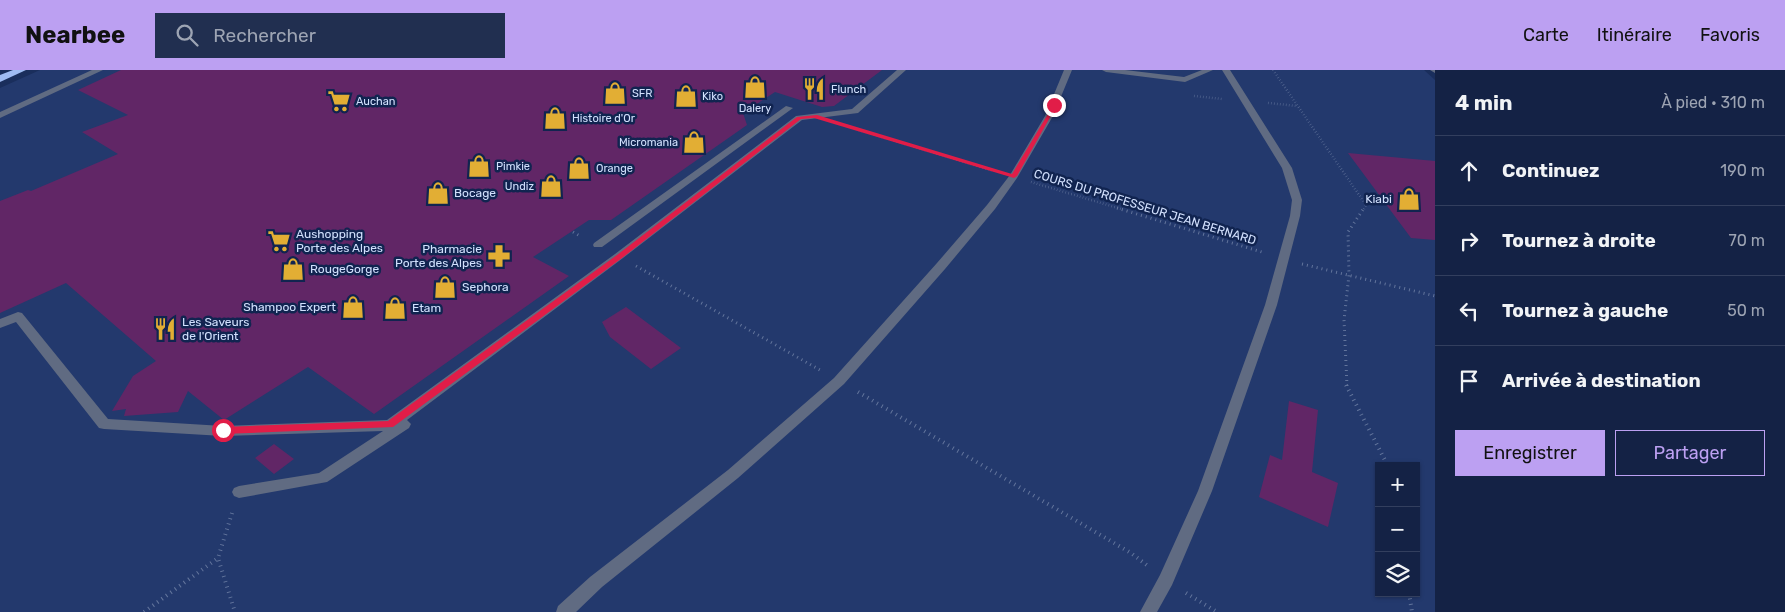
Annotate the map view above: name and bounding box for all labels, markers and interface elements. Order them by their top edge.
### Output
search box [155,13,505,58]
text: Nearbee [25,21,125,49]
icon: search [173,21,201,49]
text: Rechercher [213,24,316,47]
text: Carte [1523,24,1569,46]
text: Itinéraire [1597,24,1672,46]
text: Favoris [1700,24,1760,46]
shop icon: Dalery [742,74,768,100]
restaurant icon: Flunch [801,76,827,102]
shop icon: SFR [602,80,628,106]
shop icon: Kiko [673,83,699,109]
place label: Flunch [831,83,866,96]
place label: SFR [632,87,652,100]
supermarket icon: Auchan [326,88,352,114]
place label: Kiko [702,90,723,103]
text: 4 min [1455,90,1513,115]
text: À pied · 310 m [1661,93,1765,112]
route end [1043,94,1066,117]
place label: Auchan [356,95,395,108]
place label: Dalery [739,102,771,115]
shop icon: Histoire d'Or [542,105,568,131]
place label: Histoire d'Or [572,112,636,125]
shop icon: Micromania [681,129,707,155]
place label: Micromania [619,136,678,149]
shop icon: Pimkie [466,153,492,179]
shop icon: Orange [566,155,592,181]
icon: ahead [1455,157,1483,185]
text: Continuez [1502,159,1600,182]
place label: Pimkie [496,160,530,173]
text: 190 m [1720,161,1765,180]
place label: Orange [596,162,633,175]
street label: COURS DU PROFESSEUR JEAN BERNARD [1032,166,1258,248]
shop icon: Undiz [538,173,564,199]
shop icon: Bocage [425,180,451,206]
place label: Undiz [505,180,534,193]
place label: Bocage [454,186,496,200]
shop icon: Kiabi [1396,186,1422,212]
place label: Kiabi [1365,192,1392,206]
place label: Aushopping Porte des Alpes [296,227,383,255]
icon: right [1455,227,1483,255]
supermarket icon: Aushopping Porte des Alpes [266,228,292,254]
text: Tournez à droite [1502,229,1656,252]
text: 70 m [1728,231,1765,250]
place label: Pharmacie Porte des Alpes [395,242,482,270]
pharmacy icon: Pharmacie Porte des Alpes [486,243,512,269]
shop icon: RougeGorge [280,256,306,282]
place label: RougeGorge [310,262,379,276]
shop icon: Sephora [432,274,458,300]
place label: Sephora [462,280,509,294]
shop icon: Shampoo Expert [340,294,366,320]
shop icon: Etam [382,295,408,321]
icon: left [1455,297,1483,325]
text: Tournez à gauche [1502,299,1668,322]
place label: Shampoo Expert [243,300,336,314]
place label: Etam [412,301,441,315]
text: 50 m [1727,301,1765,320]
place label: Les Saveurs de l'Orient [182,315,249,343]
restaurant icon: Les Saveurs de l'Orient [152,316,178,342]
icon: arrive [1455,367,1483,395]
text: Arrivée à destination [1502,369,1701,392]
route start [212,419,235,442]
button: Enregistrer [1455,430,1605,476]
button: Partager [1615,430,1765,476]
map controls [1375,462,1420,597]
button: + [1375,462,1420,507]
button: − [1375,507,1420,552]
button: layers [1375,552,1420,597]

